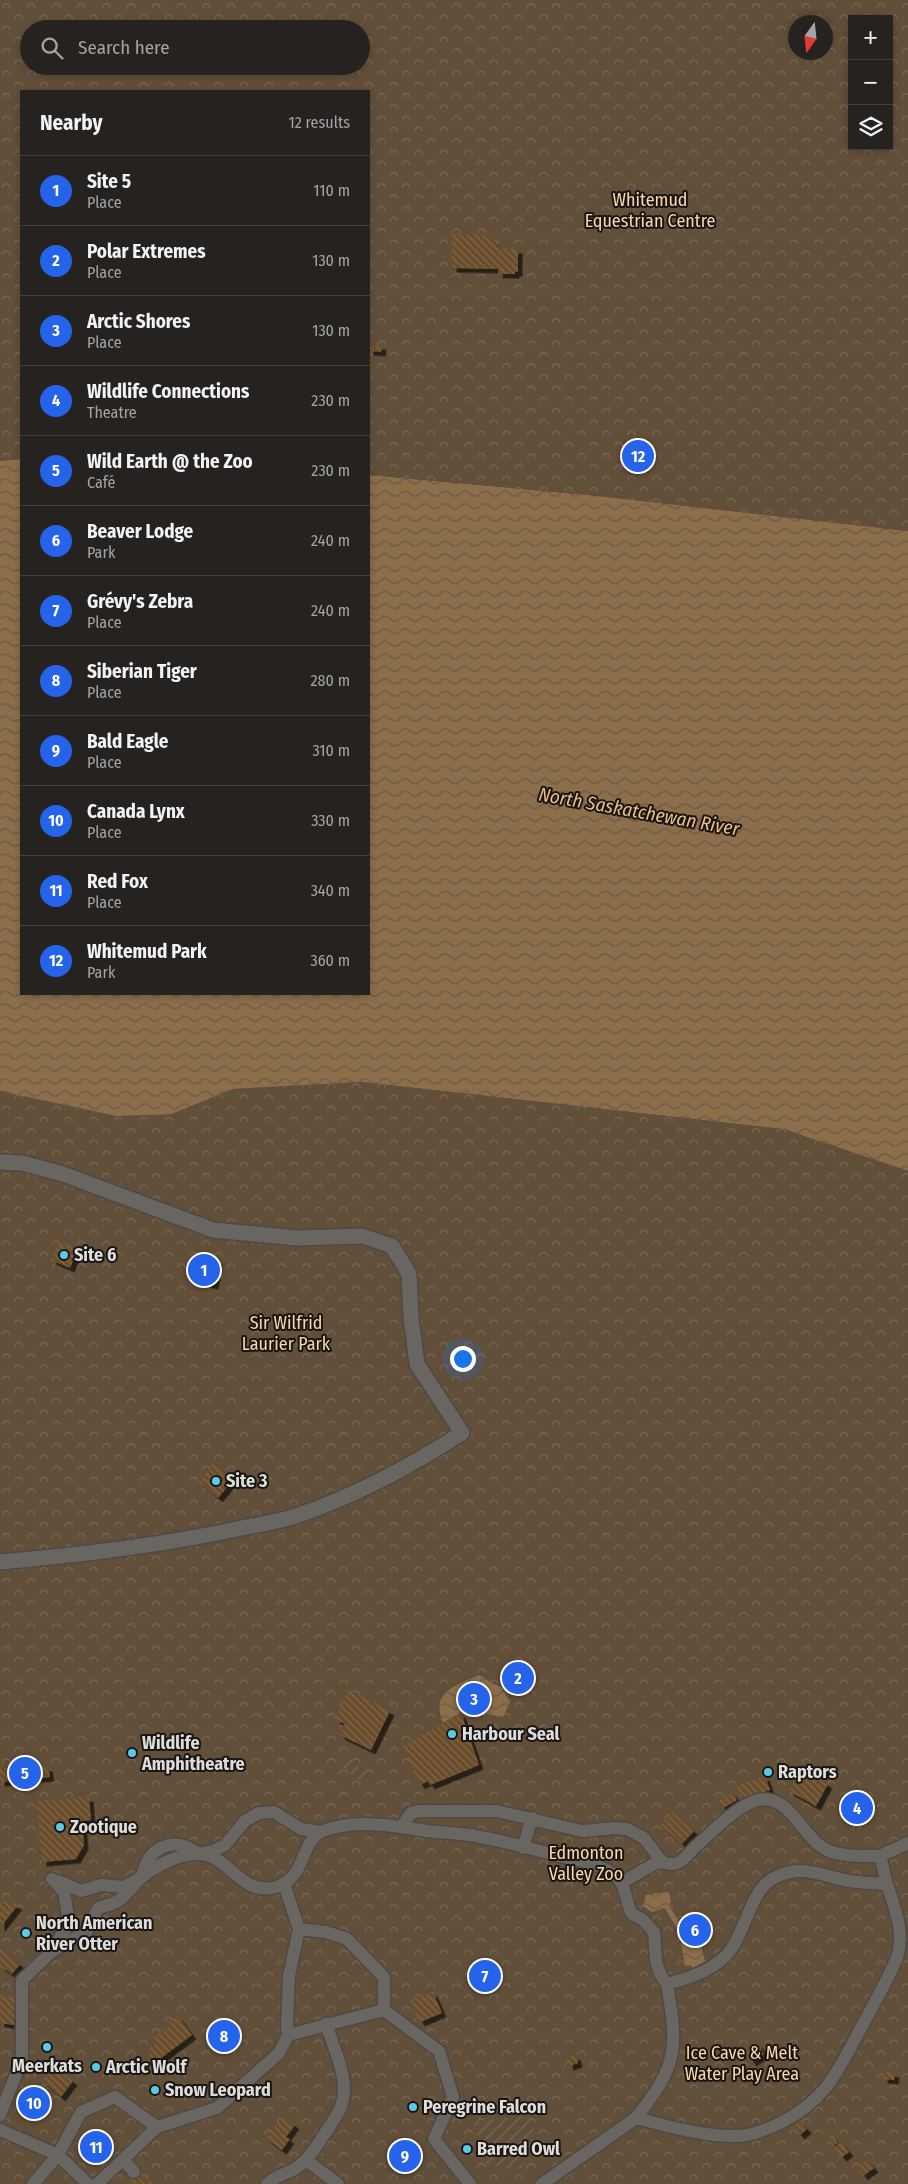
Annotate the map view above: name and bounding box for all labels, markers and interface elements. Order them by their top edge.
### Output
north arrow [788,15,833,60]
map controls [848,15,893,150]
button: + [848,15,893,60]
search box [20,20,370,75]
icon: search [38,34,66,62]
text: Search here [78,36,170,59]
button: − [848,60,893,105]
button: layers [848,105,893,150]
text: Nearby [40,110,102,136]
text: 12 results [288,113,350,132]
text: Site 5 [87,170,131,193]
text: 1 [53,181,59,200]
text: 110 m [313,181,350,200]
park label: Whitemud Equestrian Centre [585,189,715,232]
text: Place [87,193,122,212]
text: Polar Extremes [87,240,205,263]
text: 2 [52,251,60,270]
text: 130 m [312,251,350,270]
text: Place [87,263,122,282]
text: Arctic Shores [87,310,190,333]
text: 3 [52,321,60,340]
text: 130 m [312,321,350,340]
text: Place [87,333,122,352]
text: Wildlife Connections [87,380,249,403]
text: 4 [52,391,60,410]
text: 230 m [311,391,350,410]
text: Theatre [87,403,137,422]
pin: 12 [622,437,654,475]
text: Wild Earth @ the Zoo [87,450,253,473]
text: 5 [52,461,60,480]
text: 230 m [311,461,350,480]
text: Café [87,473,115,492]
text: Beaver Lodge [87,520,193,543]
text: 6 [52,531,60,550]
text: 240 m [311,531,350,550]
text: Park [87,543,115,562]
text: Grévy's Zebra [87,590,193,613]
text: 7 [53,601,59,620]
text: 240 m [311,601,350,620]
text: Place [87,613,122,632]
text: Siberian Tiger [87,660,197,683]
text: 8 [52,671,60,690]
text: 280 m [311,671,350,690]
text: Place [87,683,122,702]
text: Bald Eagle [87,730,169,753]
text: 9 [52,741,60,760]
text: 310 m [313,741,350,760]
text: Place [87,753,122,772]
water label: North Saskatchewan River [537,783,742,841]
text: Canada Lynx [87,800,185,823]
text: 10 [48,811,64,830]
text: 330 m [311,811,350,830]
text: Place [87,823,122,842]
text: Red Fox [87,870,148,893]
text: 11 [49,881,63,900]
text: 340 m [311,881,350,900]
text: Place [87,893,122,912]
text: Whitemud Park [87,940,207,963]
text: 12 [49,951,63,970]
text: 360 m [310,951,350,970]
text: Park [87,963,115,982]
place label: Site 6 [74,1244,116,1266]
marker: Site 6 [58,1249,70,1261]
pin: 1 [188,1251,220,1289]
park label: Sir Wilfrid Laurier Park [242,1312,331,1355]
your location [450,1346,476,1372]
place label: Site 3 [226,1470,268,1492]
marker: Site 3 [210,1475,222,1487]
pin: 2 [502,1659,534,1697]
pin: 3 [458,1680,490,1718]
place label: Harbour Seal [462,1723,560,1745]
marker: Harbour Seal [446,1728,458,1740]
place label: Wildlife Amphitheatre [141,1732,245,1775]
marker: Wildlife Amphitheatre [126,1747,138,1759]
pin: 5 [9,1754,41,1792]
place label: Raptors [778,1761,837,1783]
marker: Raptors [762,1766,774,1778]
pin: 4 [841,1789,873,1827]
place label: Zootique [70,1816,137,1838]
marker: Zootique [54,1821,66,1833]
park label: Edmonton Valley Zoo [548,1842,624,1885]
pin: 6 [679,1911,711,1949]
place label: North American River Otter [36,1912,152,1955]
marker: North American River Otter [20,1927,32,1939]
pin: 7 [469,1957,501,1995]
pin: 8 [208,2017,240,2055]
marker: Meerkats [41,2041,53,2053]
park label: Ice Cave & Melt Water Play Area [685,2042,799,2085]
place label: Meerkats [12,2055,82,2077]
place label: Arctic Wolf [105,2056,189,2078]
marker: Arctic Wolf [90,2061,102,2073]
place label: Snow Leopard [165,2079,271,2101]
pin: 10 [18,2084,50,2122]
marker: Snow Leopard [149,2084,161,2096]
place label: Peregrine Falcon [423,2096,546,2118]
marker: Peregrine Falcon [407,2101,419,2113]
pin: 11 [80,2128,112,2166]
pin: 9 [389,2137,421,2175]
place label: Barred Owl [477,2138,560,2160]
marker: Barred Owl [461,2143,473,2155]

